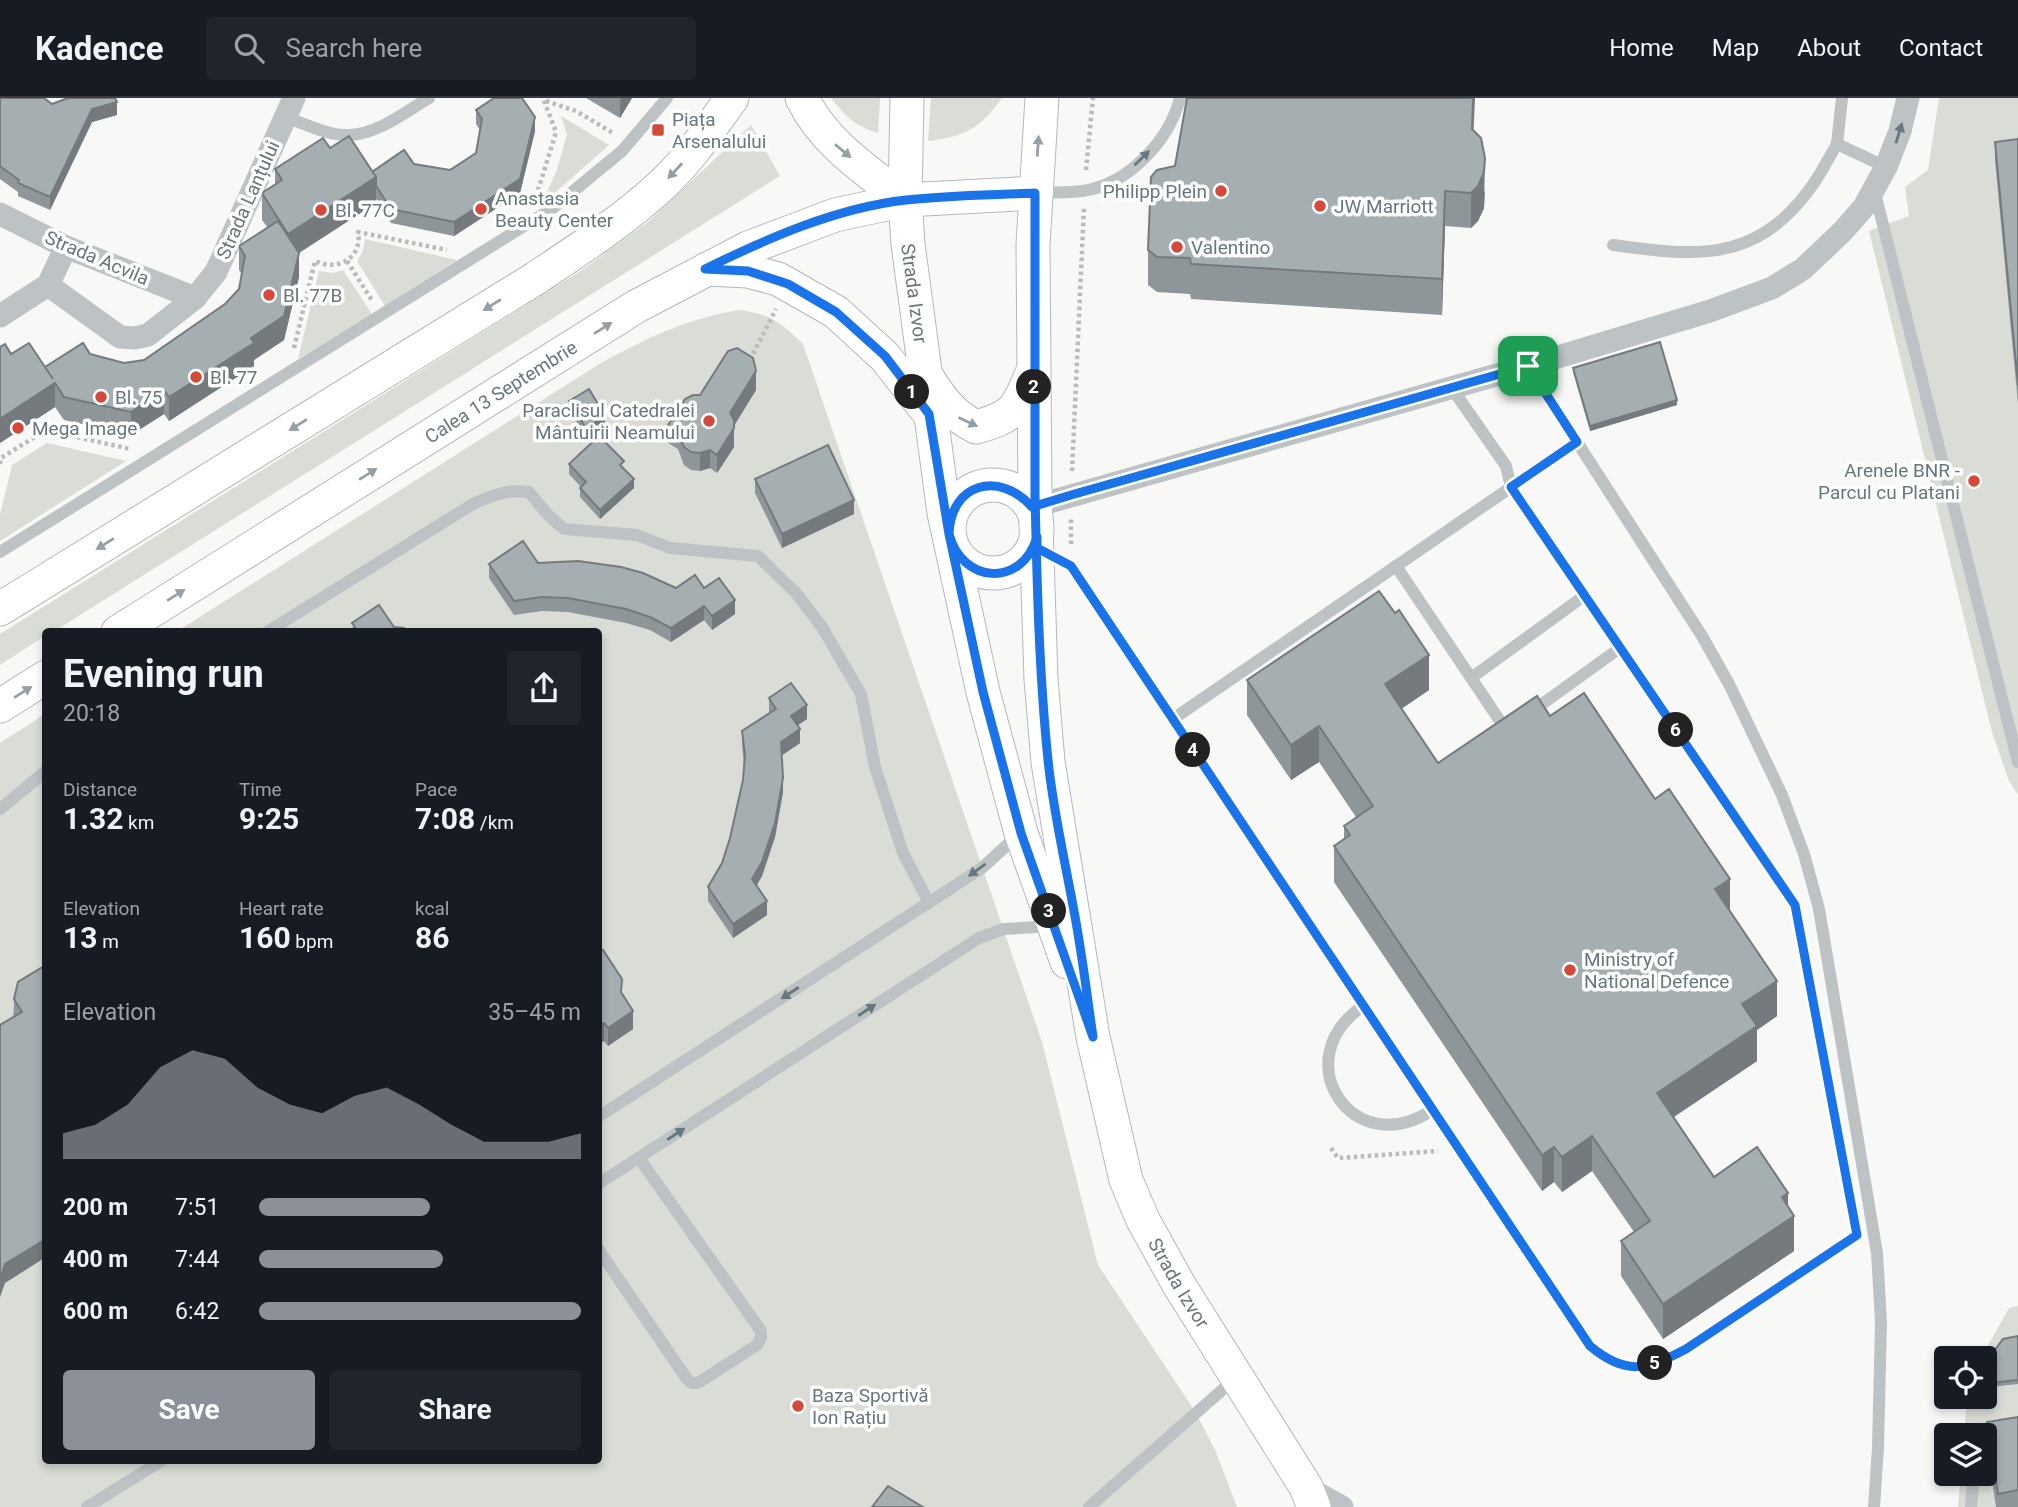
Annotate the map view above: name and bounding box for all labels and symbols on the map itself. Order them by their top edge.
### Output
place label: Piața Arsenalului [672,108,766,153]
marker: Piața Arsenalului [650,122,666,138]
one-way arrow [1894,122,1904,143]
one-way arrow [1033,134,1044,156]
street label: Strada Lanțului [212,137,284,263]
one-way arrow [835,143,852,158]
one-way arrow [1134,150,1151,167]
one-way arrow [667,162,683,179]
place label: Philipp Plein [1103,180,1207,203]
marker: Philipp Plein [1213,183,1229,199]
place label: Anastasia Beauty Center [495,187,614,232]
place label: JW Marriott [1334,195,1434,218]
marker: JW Marriott [1312,198,1328,214]
place label: Bl. 77C [335,199,395,222]
marker: Anastasia Beauty Center [473,201,489,217]
marker: Bl. 77C [313,202,329,218]
street label: Strada Acvila [42,226,152,290]
place label: Valentino [1191,236,1270,259]
marker: Valentino [1169,239,1185,255]
street label: Strada Izvor [897,242,933,345]
place label: Bl. 77B [283,284,342,307]
marker: Bl. 77B [261,287,277,303]
one-way arrow [483,299,502,312]
one-way arrow [593,321,612,334]
street label: Calea 13 Septembrie [420,335,581,448]
pin [1498,336,1558,396]
place label: Bl. 77 [210,366,258,389]
marker: Bl. 77 [188,369,204,385]
pin: 2 [1016,370,1052,404]
pin: 1 [894,374,930,410]
place label: Bl. 75 [115,386,163,409]
marker: Bl. 75 [93,389,109,405]
place label: Paraclisul Catedralei Mântuirii Neamului [522,399,695,444]
marker: Paraclisul Catedralei Mântuirii Neamului [701,413,717,429]
one-way arrow [958,416,979,427]
place label: Mega Image [32,417,137,440]
one-way arrow [289,418,308,431]
marker: Mega Image [10,420,26,436]
place label: Arenele BNR - Parcul cu Platani [1818,459,1960,504]
one-way arrow [359,468,378,481]
marker: Arenele BNR - Parcul cu Platani [1966,473,1982,489]
one-way arrow [95,538,114,551]
one-way arrow [166,589,185,602]
one-way arrow [13,685,32,698]
pin: 6 [1658,712,1694,748]
pin: 4 [1176,732,1210,768]
one-way arrow [968,863,986,877]
pin: 3 [1032,894,1066,928]
place label: Ministry of National Defence [1584,948,1729,993]
marker: Ministry of National Defence [1562,962,1578,978]
one-way arrow [780,987,800,1000]
one-way arrow [858,1004,877,1017]
one-way arrow [667,1127,686,1140]
street label: Strada Izvor [1144,1234,1215,1333]
pin: 5 [1638,1346,1672,1380]
place label: Baza Sportivă Ion Rațiu [812,1384,929,1429]
marker: Baza Sportivă Ion Rațiu [790,1398,806,1414]

